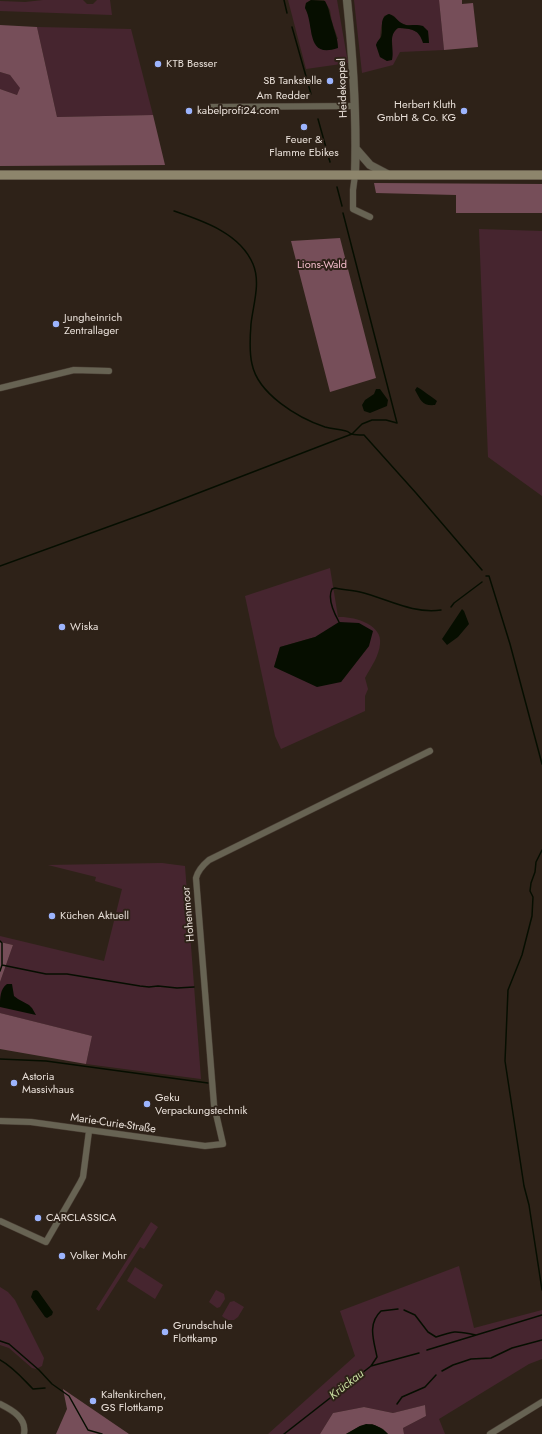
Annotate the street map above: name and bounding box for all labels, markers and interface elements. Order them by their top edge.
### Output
place label: KTB Besser [166,57,217,71]
street label: Heidekoppel [335,58,351,118]
marker: KTB Besser [153,59,163,69]
place label: SB Tankstelle [263,74,322,88]
marker: SB Tankstelle [325,76,335,86]
street label: Am Redder [257,89,309,103]
place label: Herbert Kluth GmbH & Co. KG [377,98,456,124]
place label: kabelprofi24.com [197,104,279,118]
marker: kabelprofi24.com [184,106,194,116]
marker: Herbert Kluth GmbH & Co. KG [459,106,469,116]
marker: Feuer & Flamme Ebikes [299,122,309,132]
place label: Feuer & Flamme Ebikes [269,133,339,159]
park label: Lions-Wald [297,258,347,272]
place label: Jungheinrich Zentrallager [64,311,122,337]
marker: Jungheinrich Zentrallager [51,319,61,329]
place label: Wiska [70,620,98,634]
marker: Wiska [57,622,67,632]
street label: Hohenmoor [180,886,198,942]
place label: Küchen Aktuell [60,909,129,923]
marker: Küchen Aktuell [47,911,57,921]
place label: Astoria Massivhaus [22,1070,74,1096]
marker: Astoria Massivhaus [9,1078,19,1088]
place label: Geku Verpackungstechnik [155,1091,247,1117]
marker: Geku Verpackungstechnik [142,1099,152,1109]
street label: Marie-Curie-Straße [69,1111,157,1137]
place label: CARCLASSICA [46,1211,116,1225]
marker: CARCLASSICA [33,1213,43,1223]
place label: Volker Mohr [70,1249,127,1263]
marker: Volker Mohr [57,1251,67,1261]
place label: Grundschule Flottkamp [173,1319,233,1345]
marker: Grundschule Flottkamp [160,1327,170,1337]
water label: Krückau [327,1367,367,1403]
place label: Kaltenkirchen, GS Flottkamp [101,1388,166,1414]
marker: Kaltenkirchen, GS Flottkamp [88,1396,98,1406]

